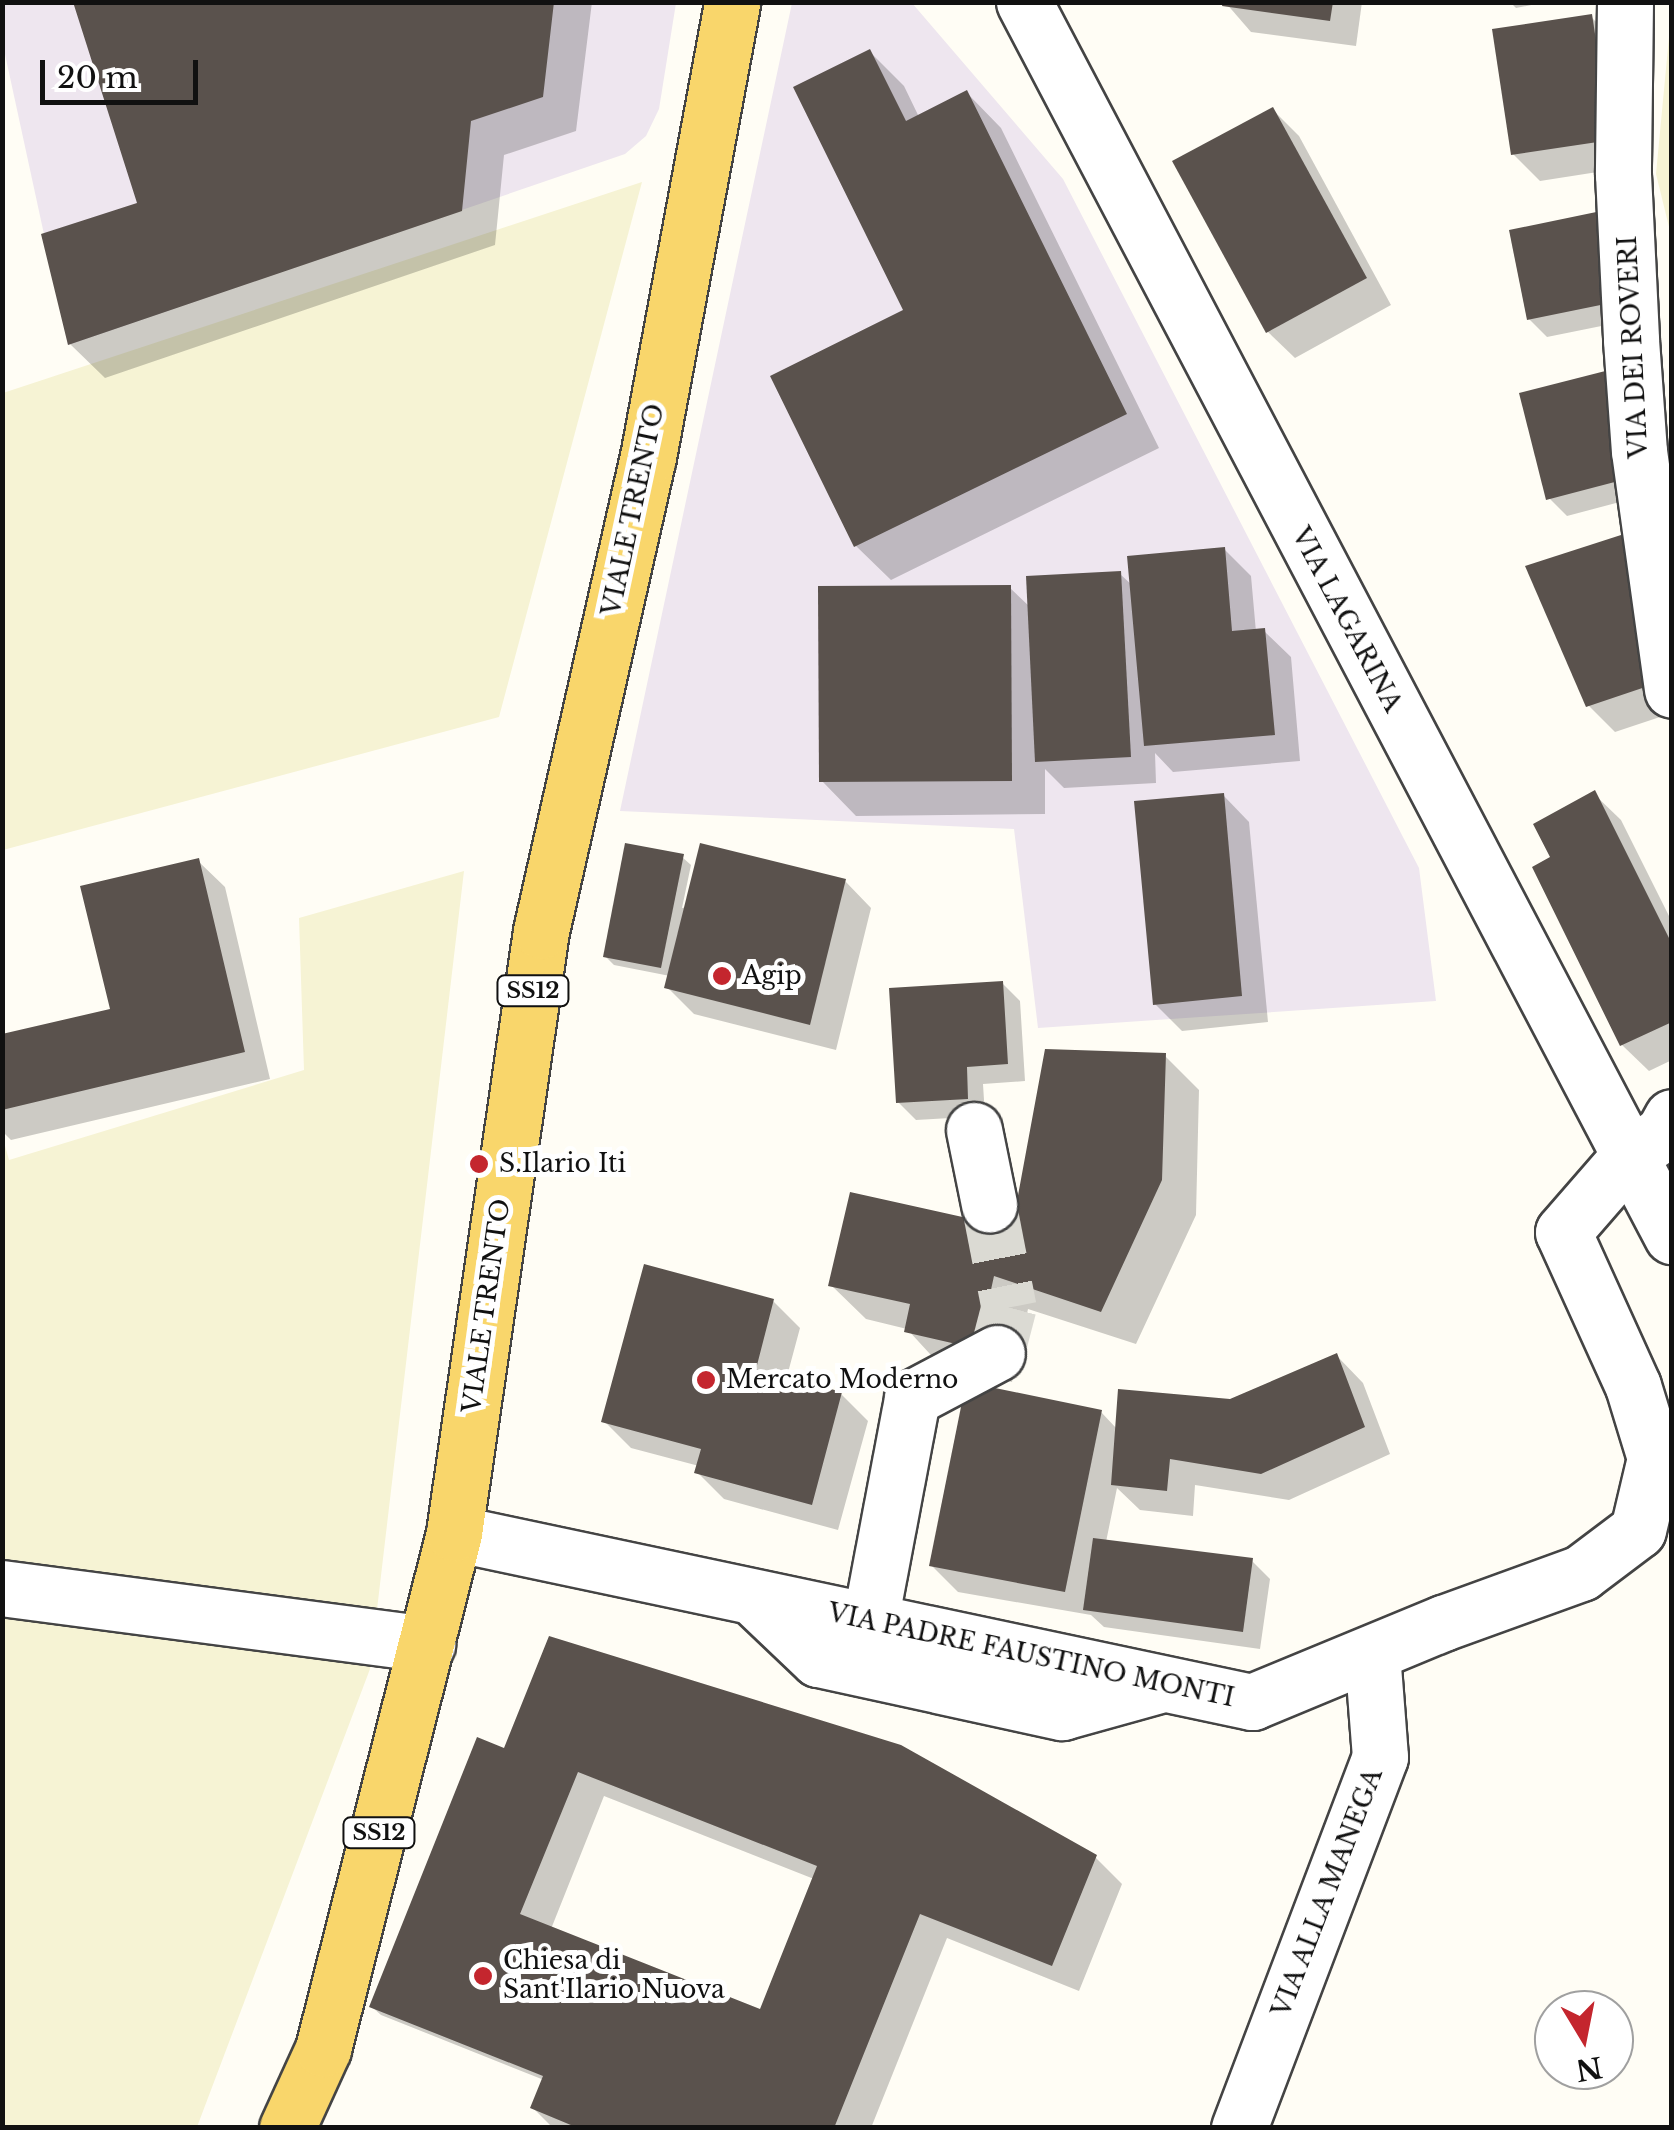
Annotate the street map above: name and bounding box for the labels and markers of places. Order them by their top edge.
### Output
place label: Agip [742,961,802,991]
marker: Agip [711,965,733,987]
place label: S.Ilario Iti [499,1149,626,1179]
marker: S.Ilario Iti [468,1153,490,1175]
place label: Mercato Moderno [726,1365,958,1395]
marker: Mercato Moderno [695,1369,717,1391]
place label: Chiesa di Sant'Ilario Nuova [503,1947,725,2006]
marker: Chiesa di Sant'Ilario Nuova [472,1965,494,1987]

